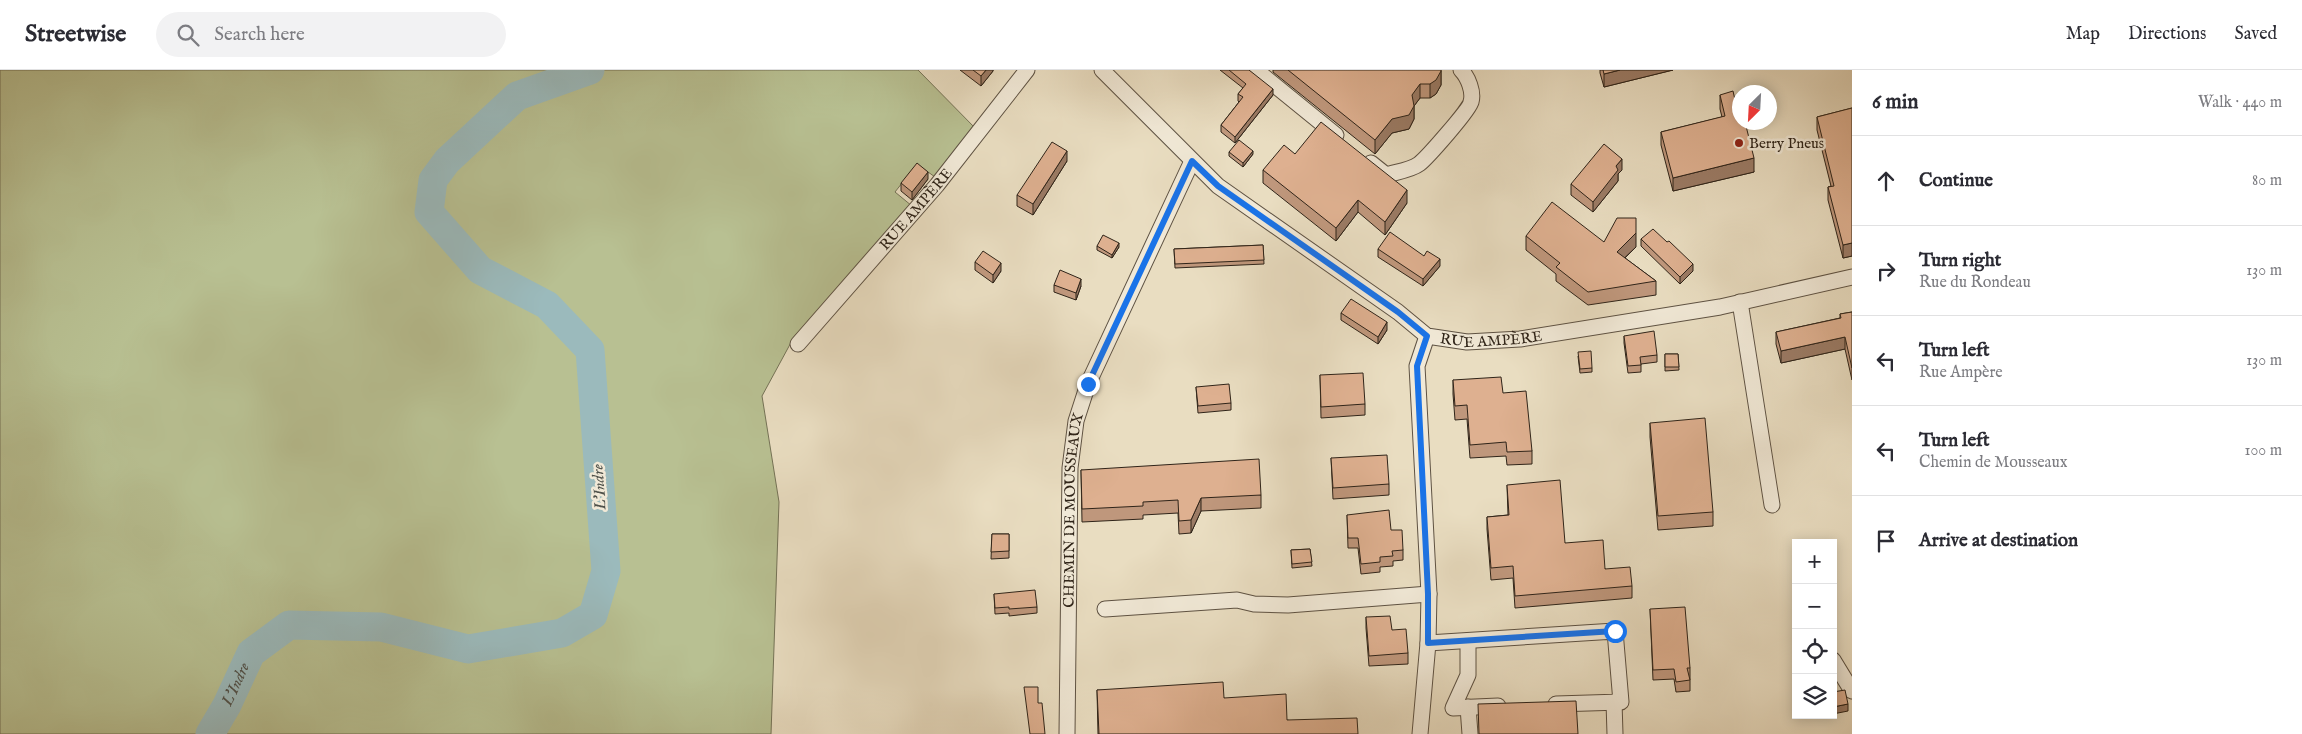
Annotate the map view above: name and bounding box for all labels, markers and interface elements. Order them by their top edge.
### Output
search box [156,12,506,57]
text: Streetwise [25,19,126,50]
icon: search [174,21,202,49]
text: Search here [214,23,305,47]
text: Map [2066,23,2100,46]
text: Directions [2128,23,2206,46]
text: Saved [2234,23,2277,46]
north arrow [1732,85,1777,130]
text: 6 min [1872,89,1918,116]
text: Walk · 440 m [2198,93,2282,113]
place label: Berry Pneus [1749,134,1824,153]
marker: Berry Pneus [1733,137,1745,149]
street label: RUE AMPÈRE [875,164,956,254]
icon: ahead [1872,167,1900,195]
text: Continue [1919,169,1993,193]
text: 80 m [2252,171,2282,191]
text: Turn right [1919,249,2001,273]
icon: right [1872,257,1900,285]
text: 130 m [2246,261,2282,281]
text: Rue du Rondeau [1919,273,2031,293]
street label: RUE AMPÈRE [1439,326,1543,352]
text: Turn left [1919,339,1990,363]
icon: left [1872,347,1900,375]
text: 130 m [2246,351,2282,371]
text: Rue Ampère [1919,363,2003,383]
route end [1077,373,1100,396]
street label: CHEMIN DE MOUSSEAUX [1059,410,1088,608]
text: Turn left [1919,429,1990,453]
icon: left [1872,437,1900,465]
text: 100 m [2245,441,2282,461]
text: Chemin de Mousseaux [1919,453,2068,473]
water label: L'Indre [588,463,612,511]
icon: arrive [1872,527,1900,555]
text: Arrive at destination [1919,529,2078,553]
map controls [1792,539,1837,719]
button: + [1792,539,1837,584]
button: − [1792,584,1837,629]
route start [1604,620,1627,643]
button: locate [1792,629,1837,674]
water label: L'Indre [217,659,255,710]
button: layers [1792,674,1837,719]

